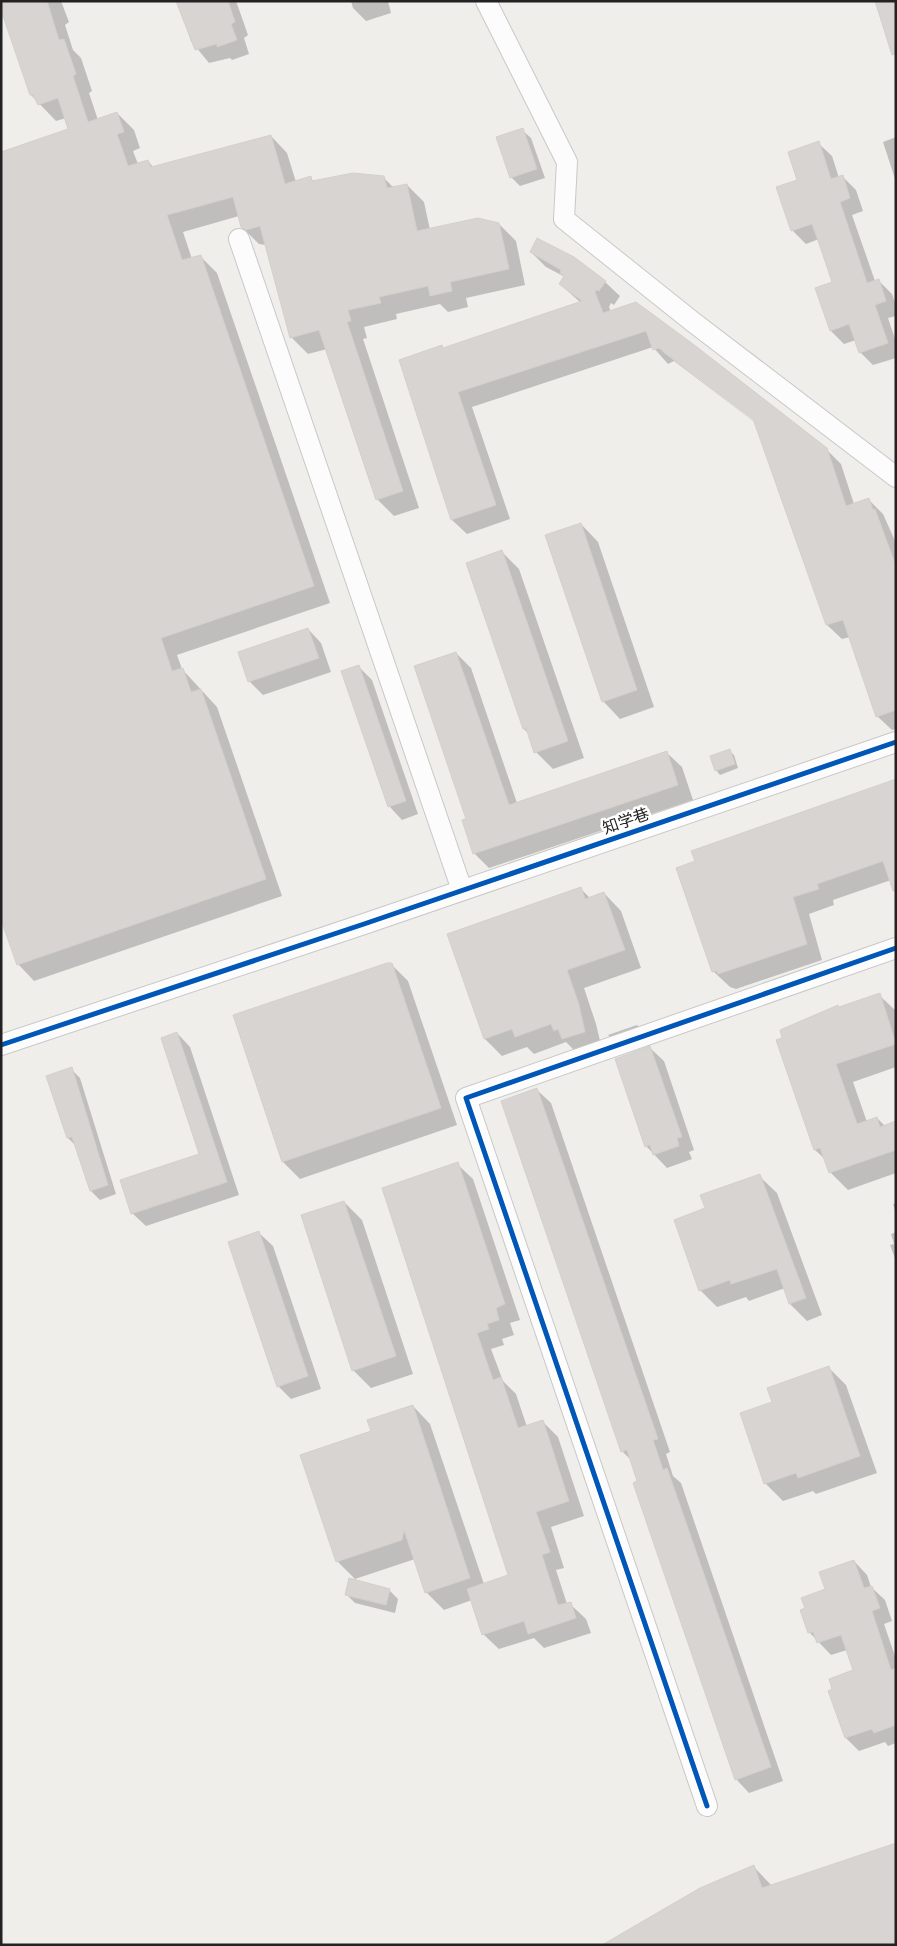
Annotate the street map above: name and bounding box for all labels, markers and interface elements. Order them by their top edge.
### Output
street label: 知学巷 [600,802,652,840]

